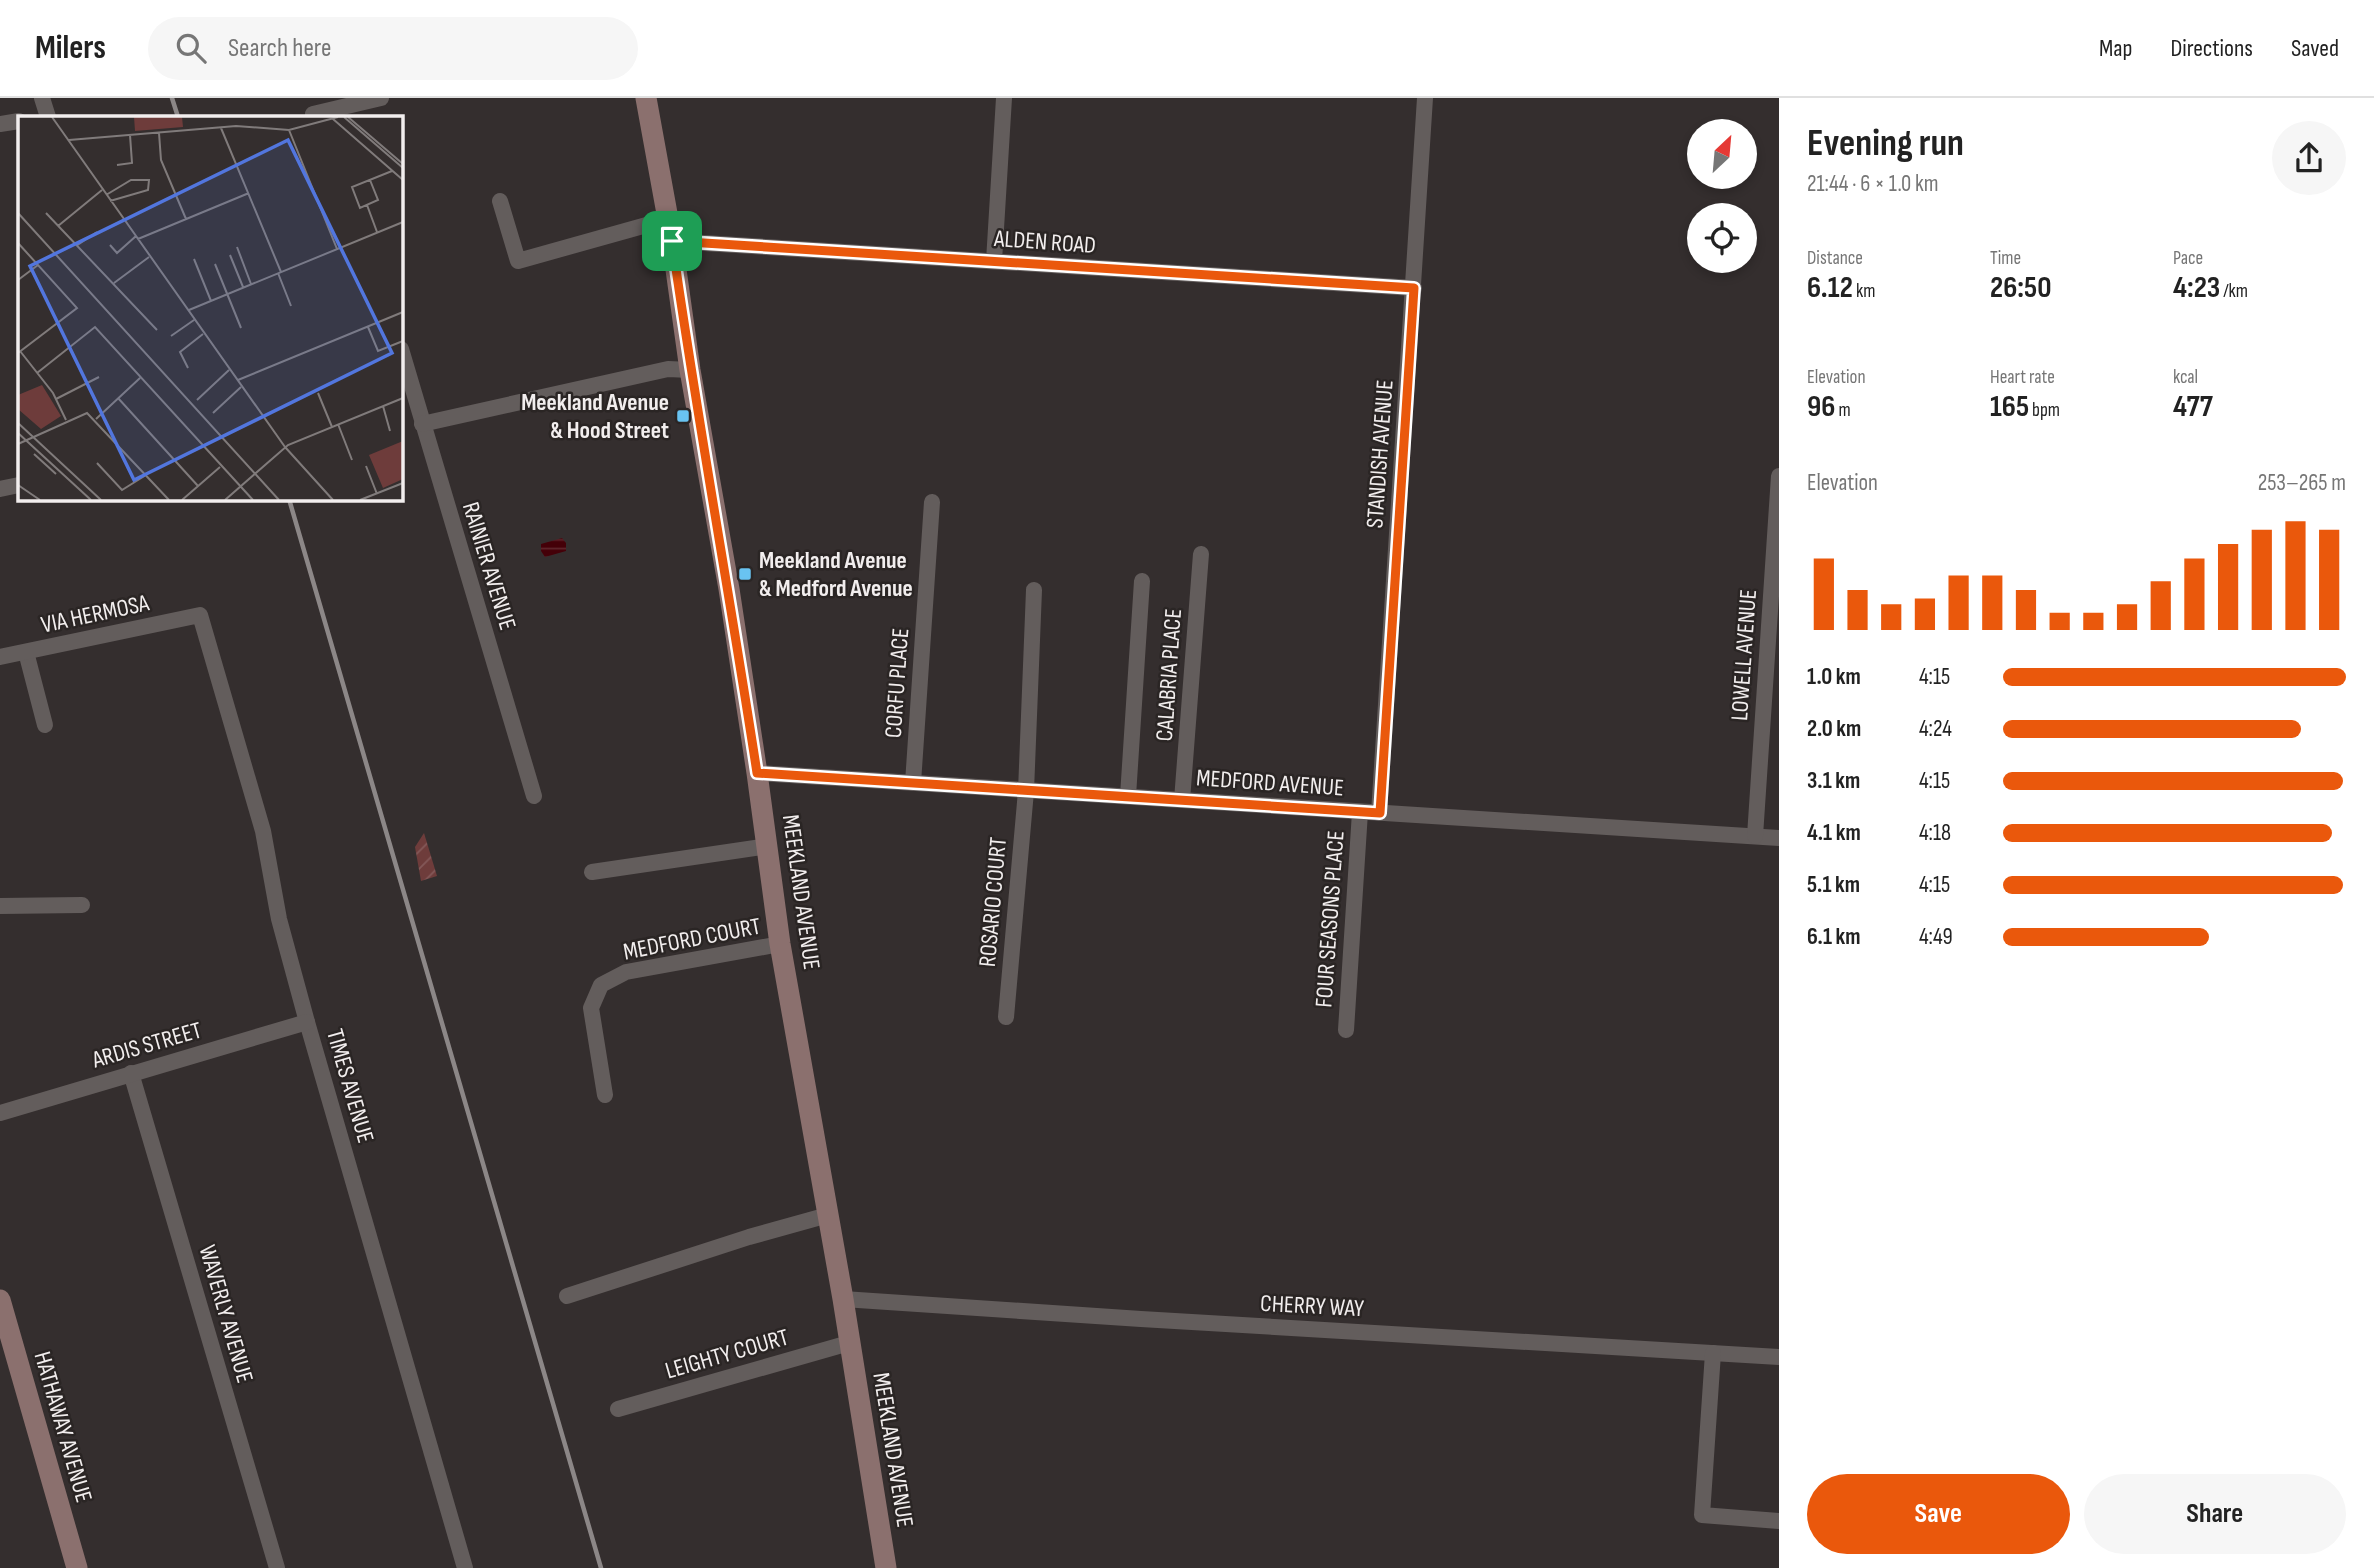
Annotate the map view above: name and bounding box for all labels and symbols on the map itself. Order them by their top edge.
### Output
inset map [18,116,402,500]
north arrow [1687,119,1757,189]
pin [642,211,702,271]
street label: ALDEN ROAD [992,224,1097,260]
street label: STANDISH AVENUE [1360,379,1400,529]
place label: Meekland Avenue & Hood Street [521,388,669,445]
marker: Meekland Avenue & Hood Street [675,408,691,424]
street label: RAINIER AVENUE [456,499,522,633]
place label: Meekland Avenue & Medford Avenue [759,546,913,603]
marker: Meekland Avenue & Medford Avenue [737,566,753,582]
street label: VIA HERMOSA [38,588,152,640]
street label: LOWELL AVENUE [1725,588,1763,722]
street label: CALABRIA PLACE [1150,608,1188,742]
street label: CORFU PLACE [879,627,915,739]
street label: MEDFORD AVENUE [1195,763,1345,803]
street label: MEEKLAND AVENUE [776,813,826,971]
street label: FOUR SEASONS PLACE [1309,830,1351,1008]
street label: ROSARIO COURT [973,836,1013,968]
street label: MEDFORD COURT [621,911,763,967]
street label: ARDIS STREET [88,1015,205,1075]
street label: TIMES AVENUE [320,1026,380,1146]
street label: WAVERLY AVENUE [193,1242,259,1386]
street label: CHERRY WAY [1259,1289,1365,1323]
street label: LEIGHTY COURT [662,1322,792,1385]
street label: HATHAWAY AVENUE [28,1348,98,1506]
street label: MEEKLAND AVENUE [866,1371,920,1529]

